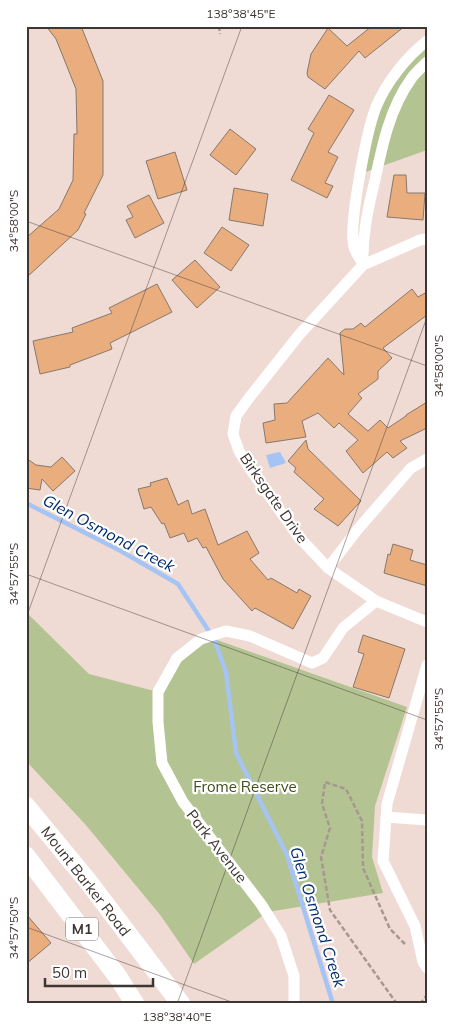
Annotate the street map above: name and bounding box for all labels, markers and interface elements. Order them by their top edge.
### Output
text: 138°38'45"E [206,6,276,21]
text: 34°58'00"S [6,190,21,252]
text: 34°58'00"S [431,335,446,397]
street label: Birksgate Drive [236,449,312,547]
water label: Glen Osmond Creek [40,490,179,577]
text: 34°57'55"S [6,543,21,605]
text: 34°57'55"S [431,688,446,750]
park label: Frome Reserve [193,777,297,796]
street label: Park Avenue [183,806,251,886]
street label: Mount Barker Road [37,822,135,940]
water label: Glen Osmond Creek [286,844,350,991]
text: 34°57'50"S [6,897,21,959]
road number: M1 [66,918,98,941]
scale bar [45,955,152,987]
text: 50 m [52,963,87,982]
text: 138°38'40"E [142,1009,212,1024]

